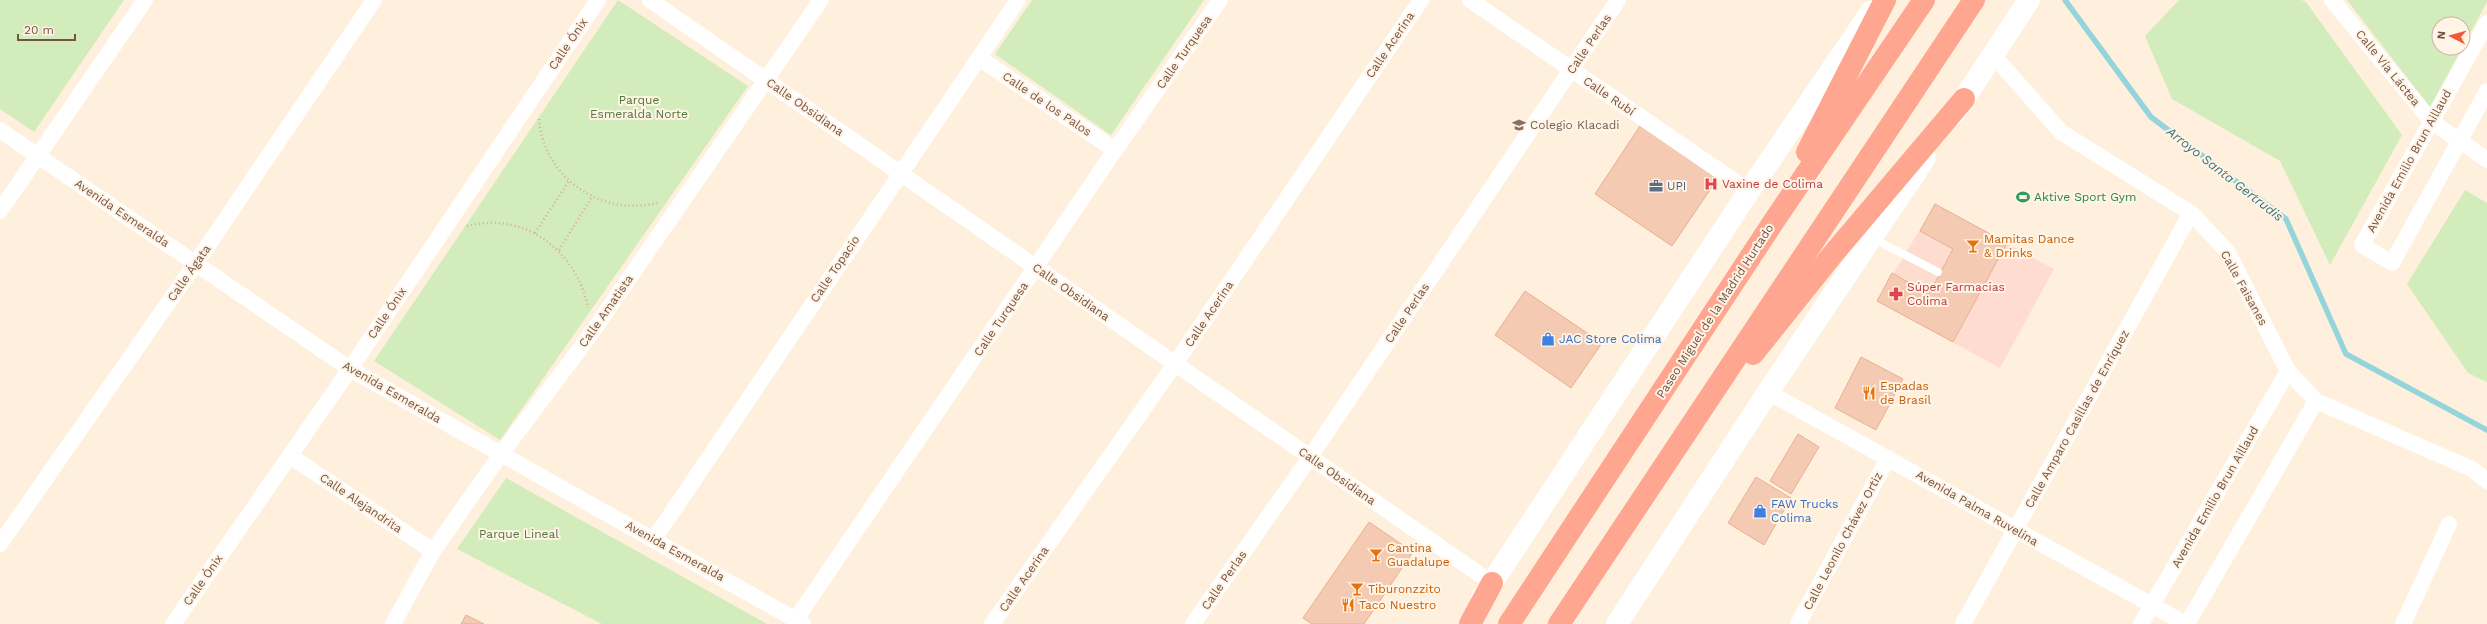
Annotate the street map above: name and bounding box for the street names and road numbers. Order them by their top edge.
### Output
street label: Calle Acerina [1363,9,1417,81]
street label: Calle Perlas [1564,11,1614,77]
street label: Calle Turquesa [1153,12,1215,91]
street label: Calle Ónix [546,15,590,73]
street label: Calle Vía Láctea [2353,27,2423,109]
street label: Calle de los Palos [1000,69,1094,139]
street label: Calle Rubí [1580,74,1638,118]
street label: Calle Obsidiana [764,75,846,139]
street label: Avenida Emilio Brun Aillaud [2364,87,2454,235]
street label: Avenida Esmeralda [72,176,172,250]
street label: Paseo Miguel de la Madrid Hurtado [1653,221,1777,401]
street label: Calle Topacio [807,233,863,305]
street label: Calle Ágata [164,242,214,304]
street label: Calle Faisanes [2218,248,2270,328]
street label: Calle Obsidiana [1030,260,1112,324]
street label: Calle Amatista [576,272,636,350]
street label: Calle Acerina [1182,278,1236,350]
street label: Calle Turquesa [971,279,1031,359]
street label: Calle Perlas [1382,280,1432,346]
street label: Calle Ónix [365,284,409,342]
street label: Calle Amparo Casillas de Enríquez [2022,327,2132,511]
street label: Avenida Esmeralda [340,358,444,426]
street label: Avenida Emilio Brun Aillaud [2169,424,2261,570]
street label: Calle Obsidiana [1296,444,1378,508]
street label: Avenida Palma Ruvelina [1913,467,2041,549]
street label: Calle Alejandrita [317,470,405,536]
street label: Calle Leonilo Chávez Ortiz [1801,470,1885,612]
street label: Avenida Esmeralda [623,518,727,584]
street label: Calle Acerina [996,543,1052,614]
street label: Calle Perlas [1198,548,1250,612]
street label: Calle Ónix [180,552,226,608]

